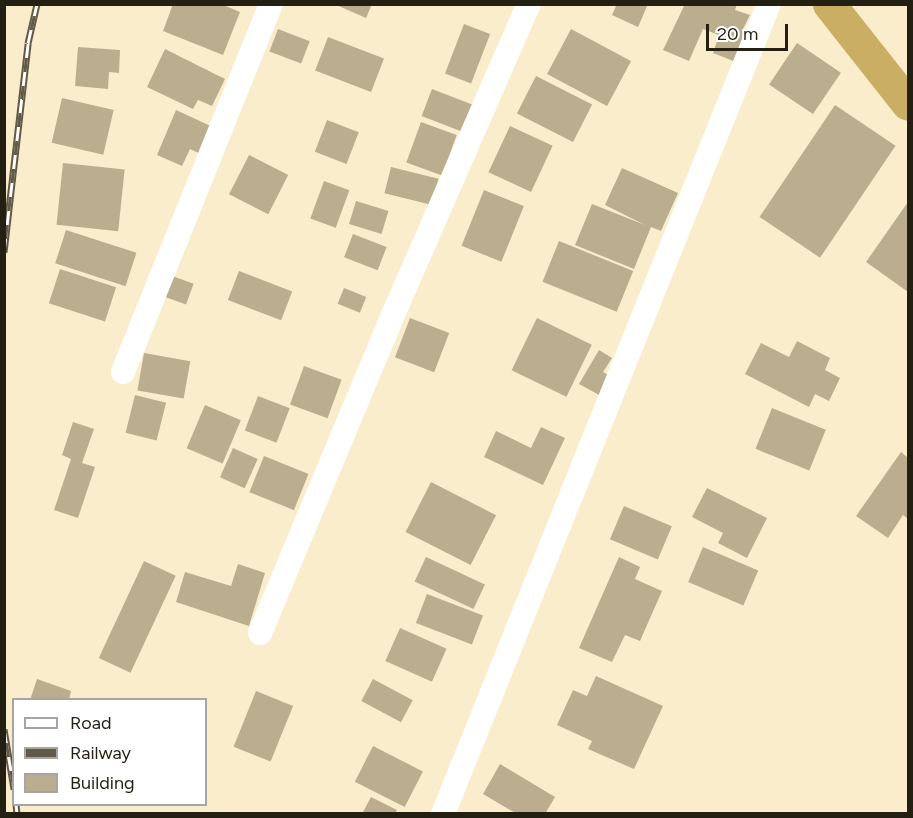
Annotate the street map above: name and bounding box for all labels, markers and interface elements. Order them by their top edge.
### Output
scale bar [709,12,792,50]
text: 20 m [717,23,758,45]
legend [12,698,207,806]
text: Road [70,712,111,734]
text: Railway [70,742,131,764]
text: Building [70,772,135,794]

